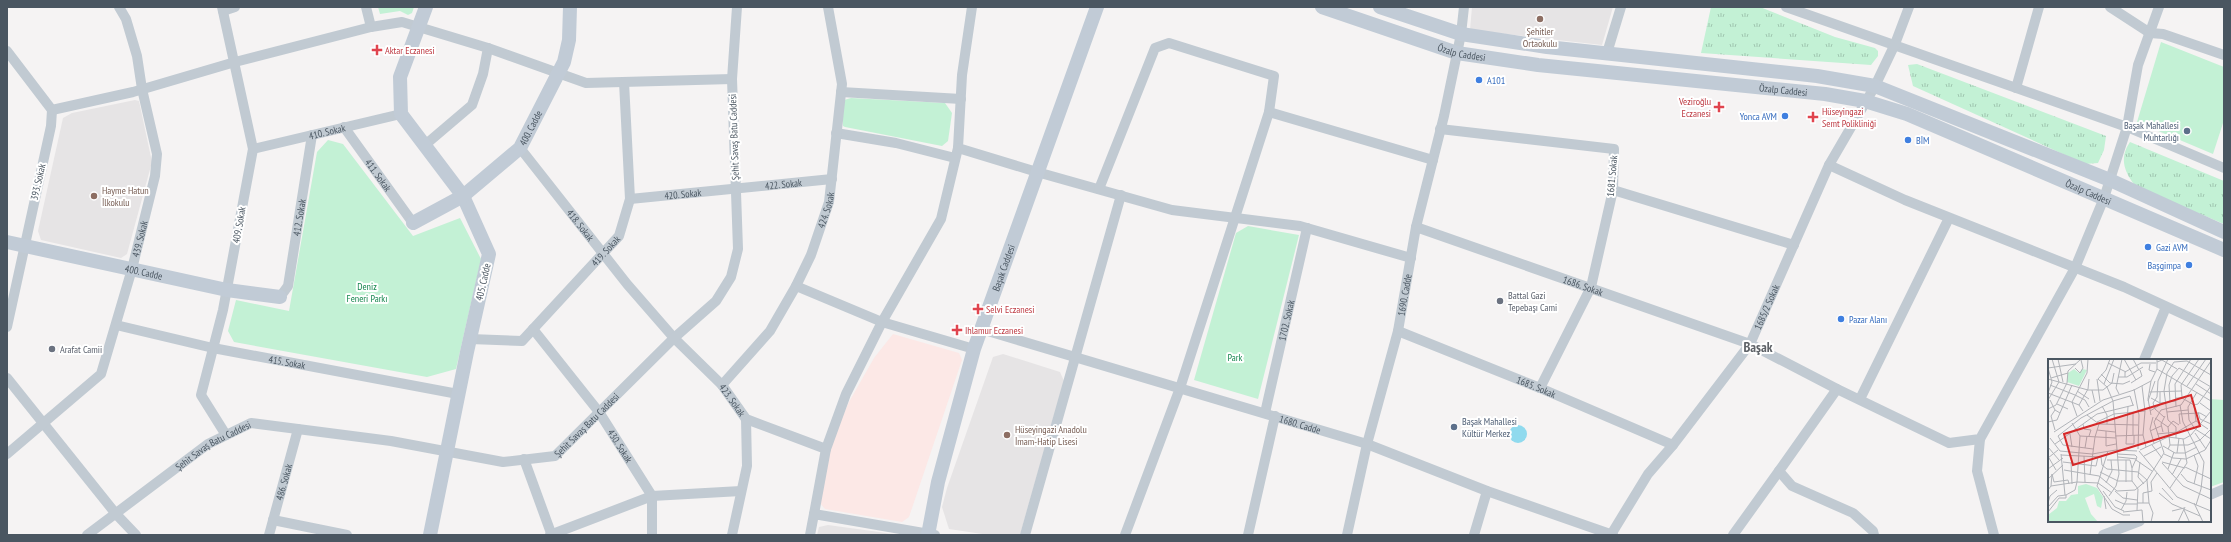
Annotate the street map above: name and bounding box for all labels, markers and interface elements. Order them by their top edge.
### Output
marker: Şehitler Ortaokulu [1535,14,1545,24]
place label: Şehitler Ortaokulu [1523,25,1557,50]
street label: Özalp Caddesi [1436,40,1486,64]
place label: Aktar Eczanesi [385,44,435,57]
marker: Aktar Eczanesi [372,45,382,55]
place label: A101 [1487,74,1505,87]
marker: A101 [1474,75,1484,85]
street label: Özalp Caddesi [1758,81,1808,99]
street label: Şehit Savaş Batu Caddesi [726,94,742,180]
place label: Veziroğlu Eczanesi [1678,95,1711,120]
marker: Veziroğlu Eczanesi [1714,102,1724,112]
place label: Hüseyingazi Semt Polikliniği [1822,105,1876,130]
street label: 400. Cadde [516,108,545,148]
place label: Yonca AVM [1740,110,1777,123]
marker: Yonca AVM [1780,111,1790,121]
marker: Hüseyingazi Semt Polikliniği [1807,111,1819,123]
place label: Başak Mahallesi Muhtarlığı [2124,119,2179,144]
street label: 410. Sokak [307,121,347,142]
marker: Başak Mahallesi Muhtarlığı [2182,126,2192,136]
place label: BİM [1916,134,1929,147]
marker: BİM [1903,135,1913,145]
street label: 1681. Sokak [1604,155,1620,197]
street label: 411. Sokak [362,156,395,194]
street label: 393. Sokak [27,162,49,202]
street label: 422. Sokak [764,176,802,192]
street label: Özalp Caddesi [2064,176,2113,207]
place label: Hayme Hatun İlkokulu [102,184,149,209]
street label: 420. Sokak [664,185,702,202]
marker: Hayme Hatun İlkokulu [89,191,99,201]
street label: 424. Sokak [814,191,837,230]
street label: 412. Sokak [290,198,308,237]
street label: 409. Sokak [229,205,249,244]
street label: 418. Sokak [564,206,597,244]
street label: 439. Sokak [129,219,150,258]
street label: 419. Sokak [588,233,623,269]
place label: Gazi AVM [2156,241,2188,254]
marker: Gazi AVM [2143,242,2153,252]
street label: Başak Caddesi [989,243,1018,293]
place label: Başgimpa [2148,259,2181,272]
marker: Başgimpa [2184,260,2194,270]
street label: 400. Cadde [124,261,164,282]
street label: 405. Cadde [472,262,494,302]
street label: 1686. Sokak [1561,272,1605,299]
street label: 1690. Cadde [1394,273,1414,317]
park label: Deniz Feneri Parkı [347,280,387,305]
street label: 1685/2 Sokak [1751,282,1782,331]
place label: Battal Gazi Tepebaşı Cami [1508,289,1557,314]
marker: Battal Gazi Tepebaşı Cami [1495,296,1505,306]
street label: 1702. Sokak [1275,299,1297,342]
place label: Selvi Eczanesi [986,303,1034,316]
marker: Selvi Eczanesi [973,304,983,314]
place label: Pazar Alanı [1849,313,1887,326]
marker: Pazar Alanı [1836,314,1846,324]
place label: Ihlamur Eczanesi [965,324,1023,337]
marker: Ihlamur Eczanesi [952,325,962,335]
district label: Başak [1743,338,1773,356]
place label: Arafat Camii [60,343,102,356]
marker: Arafat Camii [47,344,57,354]
park label: Park [1228,351,1243,364]
street label: 415. Sokak [268,352,307,372]
inset map [2048,359,2211,522]
street label: 1685. Sokak [1515,373,1558,401]
street label: 423. Sokak [716,381,749,419]
street label: Şehit Savaş Batu Caddesi [551,390,622,460]
street label: 1680. Cadde [1278,412,1322,436]
place label: Başak Mahallesi Kültür Merkez [1462,415,1517,440]
street label: Şehit Savaş Batu Caddesi [172,418,253,473]
marker: Başak Mahallesi Kültür Merkez [1449,422,1459,432]
place label: Hüseyingazi Anadolu İmam-Hatip Lisesi [1015,423,1087,448]
street label: 430. Sokak [605,427,636,465]
marker: Hüseyingazi Anadolu İmam-Hatip Lisesi [1002,430,1012,440]
street label: 486. Sokak [272,462,295,502]

